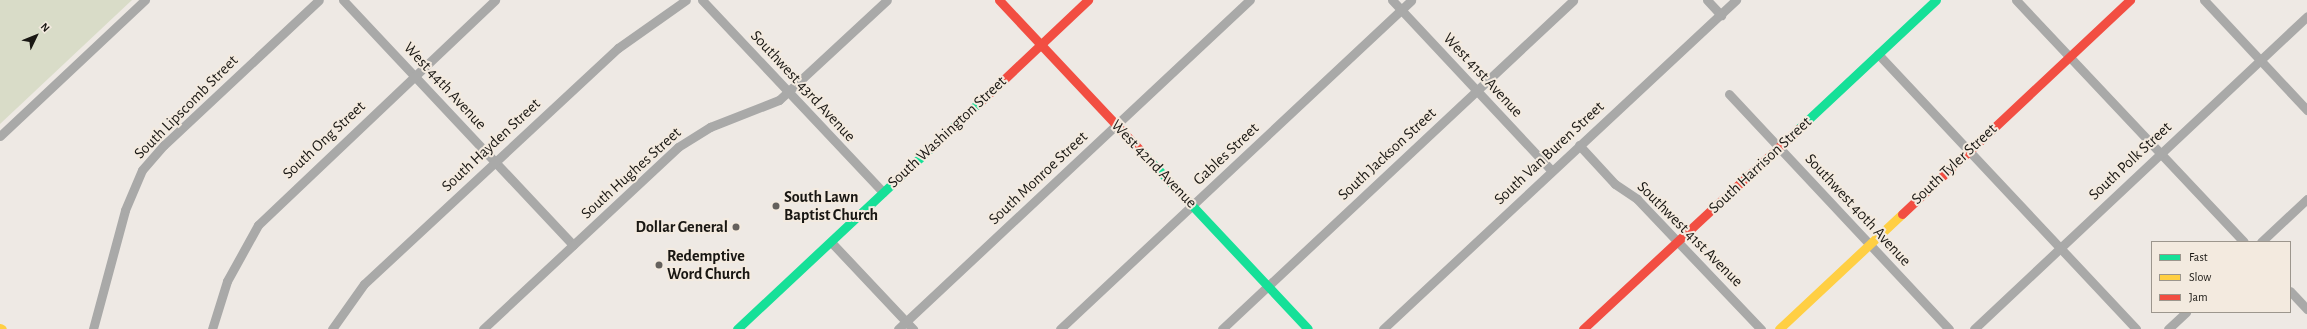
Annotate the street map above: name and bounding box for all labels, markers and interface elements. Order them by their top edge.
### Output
north arrow [16,16,56,56]
text: N [39,21,52,34]
street label: Southwest 43rd Avenue [747,26,859,146]
street label: West 41st Avenue [1439,29,1527,121]
street label: West 44th Avenue [400,38,490,134]
street label: South Lipscomb Street [130,51,242,163]
street label: South Washington Street [884,72,1010,192]
street label: South Hayden Street [438,94,544,196]
street label: South Ong Street [279,97,369,183]
street label: South Van Buren Street [1490,97,1608,209]
street label: South Jackson Street [1334,104,1440,204]
street label: South Harrison Street [1705,112,1815,218]
street label: West 42nd Avenue [1107,116,1201,212]
street label: South Polk Street [2085,118,2175,204]
street label: Gables Street [1189,119,1263,189]
street label: South Tyler Street [1907,120,2001,208]
street label: South Hughes Street [577,123,685,223]
street label: South Monroe Street [985,127,1091,229]
street label: Southwest 40th Avenue [1801,150,1915,270]
street label: Southwest 41st Avenue [1633,177,1747,291]
place label: South Lawn Baptist Church [784,187,878,225]
marker: South Lawn Baptist Church [771,201,781,211]
place label: Dollar General [635,217,728,237]
marker: Dollar General [731,222,741,232]
legend [2151,241,2291,313]
place label: Redemptive Word Church [667,246,750,284]
text: Fast [2189,251,2208,263]
marker: Redemptive Word Church [654,260,664,270]
text: Slow [2189,271,2211,283]
text: Jam [2189,291,2208,303]

